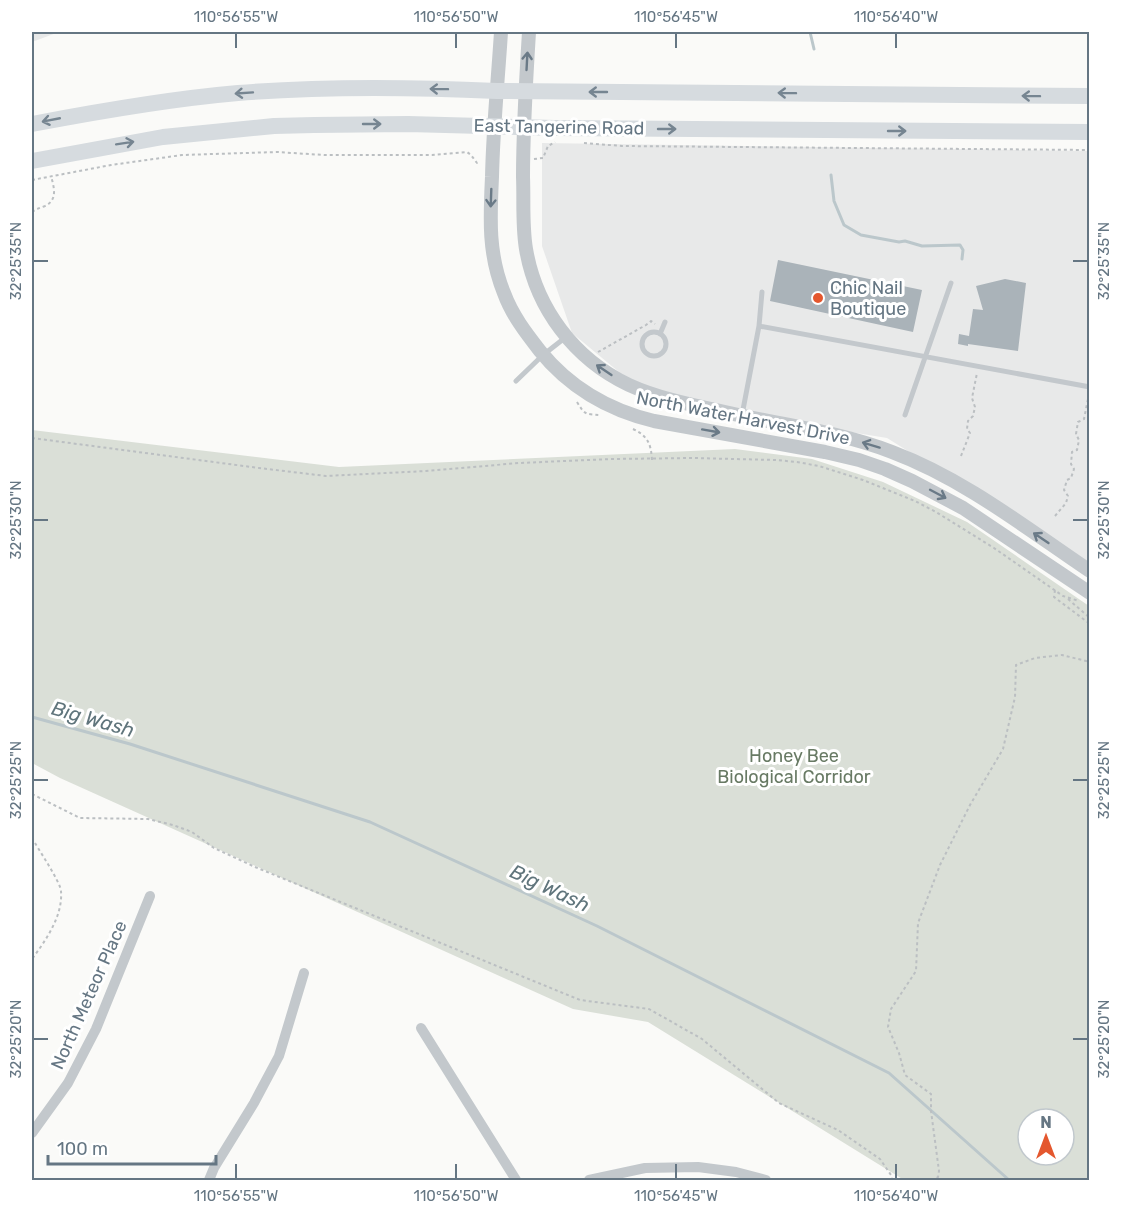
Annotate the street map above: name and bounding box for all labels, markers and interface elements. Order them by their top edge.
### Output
text: 110°56'55"W [194,8,278,26]
text: 110°56'50"W [414,8,498,26]
text: 110°56'45"W [634,8,718,26]
text: 110°56'40"W [854,8,938,26]
one-way arrow [522,52,533,72]
one-way arrow [429,84,449,95]
one-way arrow [589,86,609,98]
one-way arrow [778,87,798,99]
one-way arrow [234,88,254,99]
one-way arrow [1022,90,1042,102]
one-way arrow [42,115,61,126]
street label: East Tangerine Road [473,115,645,139]
one-way arrow [362,119,382,130]
one-way arrow [657,123,677,135]
one-way arrow [886,125,906,137]
one-way arrow [115,138,135,149]
one-way arrow [485,188,497,208]
text: 32°25'35"N [7,222,25,300]
text: 32°25'35"N [1095,222,1113,300]
place label: Chic Nail Boutique [830,277,906,320]
marker: Chic Nail Boutique [811,291,825,305]
one-way arrow [596,364,612,376]
street label: North Water Harvest Drive [634,387,852,449]
one-way arrow [701,426,721,437]
one-way arrow [862,439,881,450]
text: 32°25'30"N [7,480,25,560]
text: 32°25'30"N [1095,480,1113,560]
one-way arrow [929,489,947,500]
one-way arrow [1033,532,1050,544]
water label: Big Wash [49,696,137,742]
text: 32°25'25"N [7,741,25,819]
text: 32°25'25"N [1095,741,1113,819]
park label: Honey Bee Biological Corridor [717,745,871,788]
water label: Big Wash [506,859,594,917]
street label: North Meteor Place [46,917,132,1073]
text: 32°25'20"N [7,1000,25,1079]
text: 32°25'20"N [1095,1000,1113,1079]
north arrow [1016,1107,1076,1167]
text: N [1040,1113,1052,1132]
scale bar [48,1128,216,1166]
text: 100 m [57,1138,108,1160]
text: 110°56'55"W [194,1187,278,1205]
text: 110°56'50"W [414,1187,498,1205]
text: 110°56'45"W [634,1187,718,1205]
text: 110°56'40"W [854,1187,938,1205]

